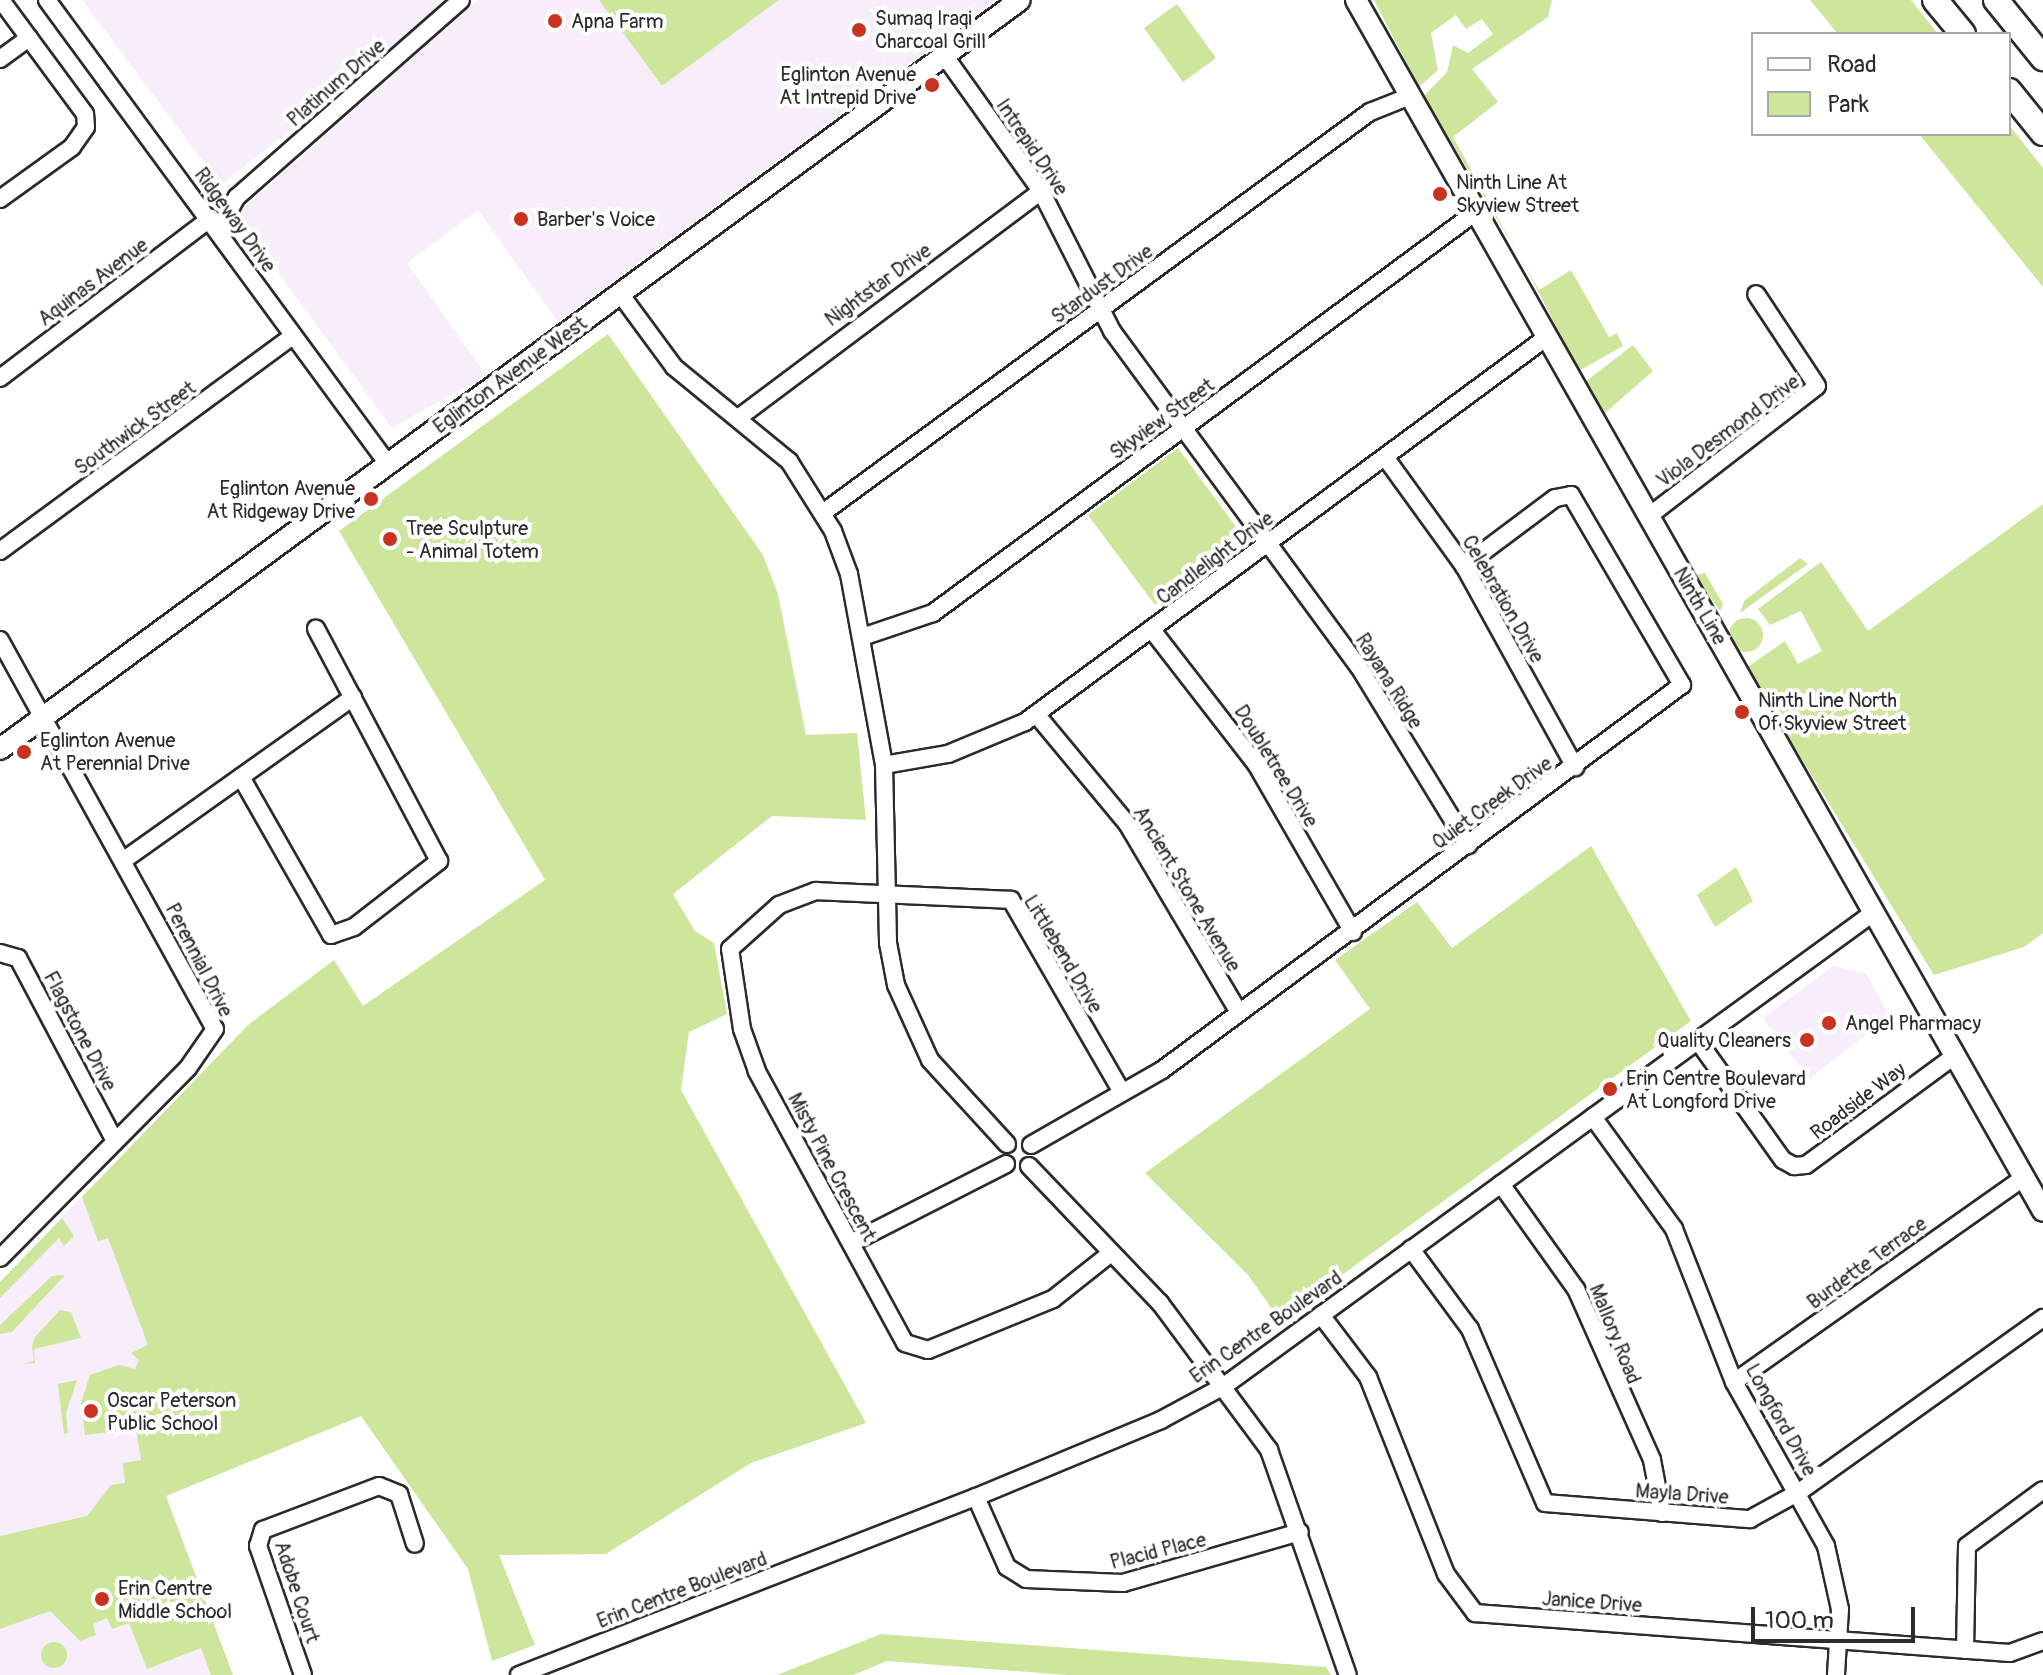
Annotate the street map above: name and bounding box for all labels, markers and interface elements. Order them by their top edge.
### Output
place label: Sumaq Iraqi Charcoal Grill [875,6,986,53]
place label: Apna Farm [571,9,663,33]
marker: Apna Farm [546,12,564,30]
marker: Sumaq Iraqi Charcoal Grill [850,21,868,39]
legend [1751,32,2011,136]
street label: Platinum Drive [282,34,390,132]
text: Road [1827,50,1877,79]
place label: Eglinton Avenue At Intrepid Drive [779,62,916,109]
marker: Eglinton Avenue At Intrepid Drive [923,76,941,94]
text: Park [1827,90,1869,119]
street label: Intrepid Drive [991,94,1073,200]
street label: Ridgeway Drive [189,163,281,277]
place label: Ninth Line At Skyview Street [1456,170,1579,217]
marker: Ninth Line At Skyview Street [1431,185,1449,203]
place label: Barber's Voice [537,207,655,231]
marker: Barber's Voice [512,210,530,228]
street label: Aquinas Avenue [33,233,153,331]
street label: Nightstar Drive [820,238,936,332]
street label: Stardust Drive [1047,239,1157,329]
street label: Eglinton Avenue West [429,311,591,439]
street label: Viola Desmond Drive [1652,370,1804,492]
street label: Skyview Street [1105,373,1219,465]
street label: Southwick Street [70,376,200,480]
place label: Eglinton Avenue At Ridgeway Drive [207,476,355,523]
marker: Eglinton Avenue At Ridgeway Drive [362,490,380,508]
street label: Candlelight Drive [1152,506,1278,610]
place label: Tree Sculpture - Animal Totem [406,516,539,563]
marker: Tree Sculpture - Animal Totem [381,530,399,548]
street label: Celebration Drive [1457,531,1549,667]
street label: Ninth Line [1668,563,1732,649]
street label: Rayana Ridge [1350,629,1428,733]
place label: Ninth Line North Of Skyview Street [1758,688,1906,735]
street label: Doubletree Drive [1229,701,1323,831]
marker: Ninth Line North Of Skyview Street [1733,703,1751,721]
place label: Eglinton Avenue At Perennial Drive [40,728,190,775]
marker: Eglinton Avenue At Perennial Drive [15,743,33,761]
street label: Quiet Creek Drive [1427,751,1557,855]
street label: Ancient Stone Avenue [1128,802,1246,976]
street label: Littlebend Drive [1018,891,1108,1017]
street label: Perennial Drive [160,899,238,1021]
street label: Flagstone Drive [38,967,122,1095]
place label: Angel Pharmacy [1845,1011,1981,1035]
marker: Angel Pharmacy [1820,1014,1838,1032]
place label: Quality Cleaners [1657,1028,1791,1052]
marker: Quality Cleaners [1798,1031,1816,1049]
street label: Roadside Way [1806,1057,1910,1145]
place label: Erin Centre Boulevard At Longford Drive [1626,1066,1806,1113]
marker: Erin Centre Boulevard At Longford Drive [1601,1080,1619,1098]
street label: Misty Pine Crescent [783,1089,881,1245]
street label: Burdette Terrace [1803,1212,1931,1314]
street label: Erin Centre Boulevard [1185,1266,1347,1388]
street label: Mallory Road [1584,1281,1646,1387]
street label: Longford Drive [1740,1360,1822,1480]
place label: Oscar Peterson Public School [107,1388,236,1435]
marker: Oscar Peterson Public School [82,1402,100,1420]
street label: Mayla Drive [1635,1479,1729,1509]
street label: Placid Place [1108,1527,1208,1575]
street label: Adobe Court [269,1538,325,1646]
street label: Erin Centre Boulevard [594,1547,770,1633]
place label: Erin Centre Middle School [118,1576,232,1623]
street label: Janice Drive [1541,1587,1643,1617]
marker: Erin Centre Middle School [93,1590,111,1608]
scale bar [1755,1591,1919,1641]
text: 100 m [1765,1606,1834,1635]

